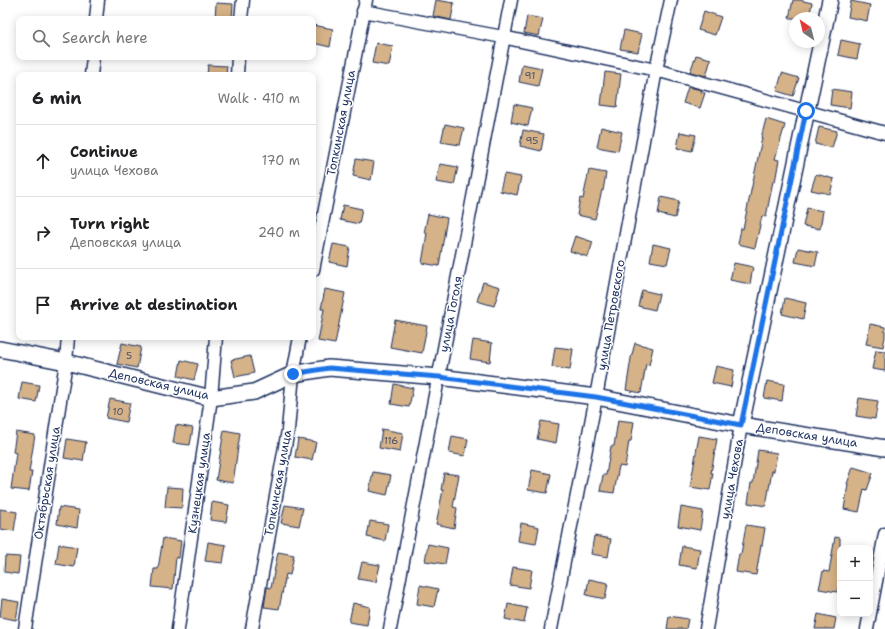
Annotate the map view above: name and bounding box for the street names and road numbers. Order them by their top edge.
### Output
street label: Топкинская улица [323,68,359,177]
street label: улица Петровского [593,258,629,372]
street label: улица Гоголя [436,274,466,354]
street label: Деповская улица [107,365,211,403]
street label: Деповская улица [755,419,859,451]
street label: Октябрьская улица [30,425,64,541]
street label: Топкинская улица [261,428,295,537]
street label: Кузнецкая улица [184,431,214,534]
street label: улица Чехова [717,437,747,520]

